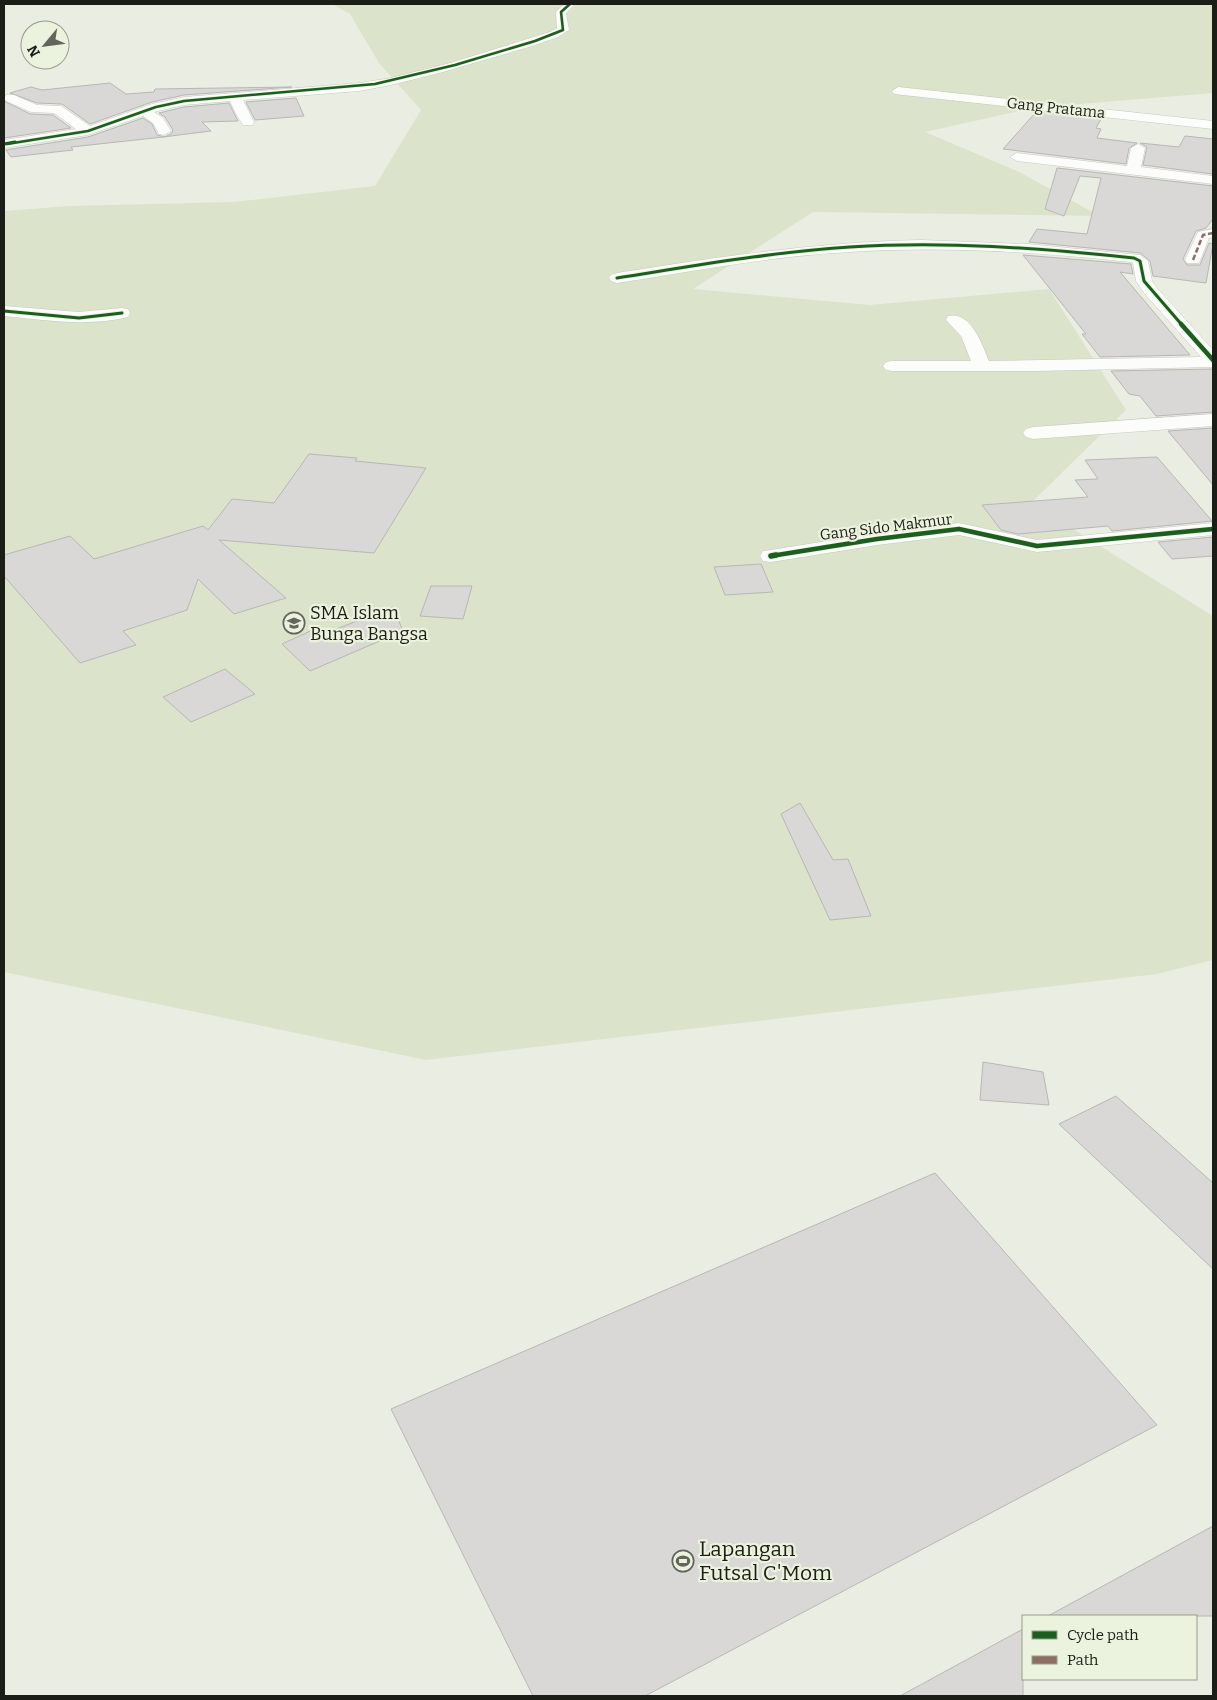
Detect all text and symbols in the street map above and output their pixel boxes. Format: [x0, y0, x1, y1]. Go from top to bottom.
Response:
north arrow [20, 20, 70, 70]
text: N [24, 42, 44, 60]
street label: Gang Pratama [1006, 94, 1106, 122]
street label: Gang Sido Makmur [819, 510, 954, 544]
place label: SMA Islam Bunga Bangsa [310, 602, 428, 645]
school or university icon: SMA Islam Bunga Bangsa [282, 611, 306, 635]
place label: Lapangan Futsal C'Mom [699, 1536, 832, 1586]
sports icon: Lapangan Futsal C'Mom [671, 1549, 695, 1573]
legend [1022, 1615, 1197, 1680]
text: Cycle path [1067, 1626, 1139, 1644]
text: Path [1067, 1651, 1099, 1669]

